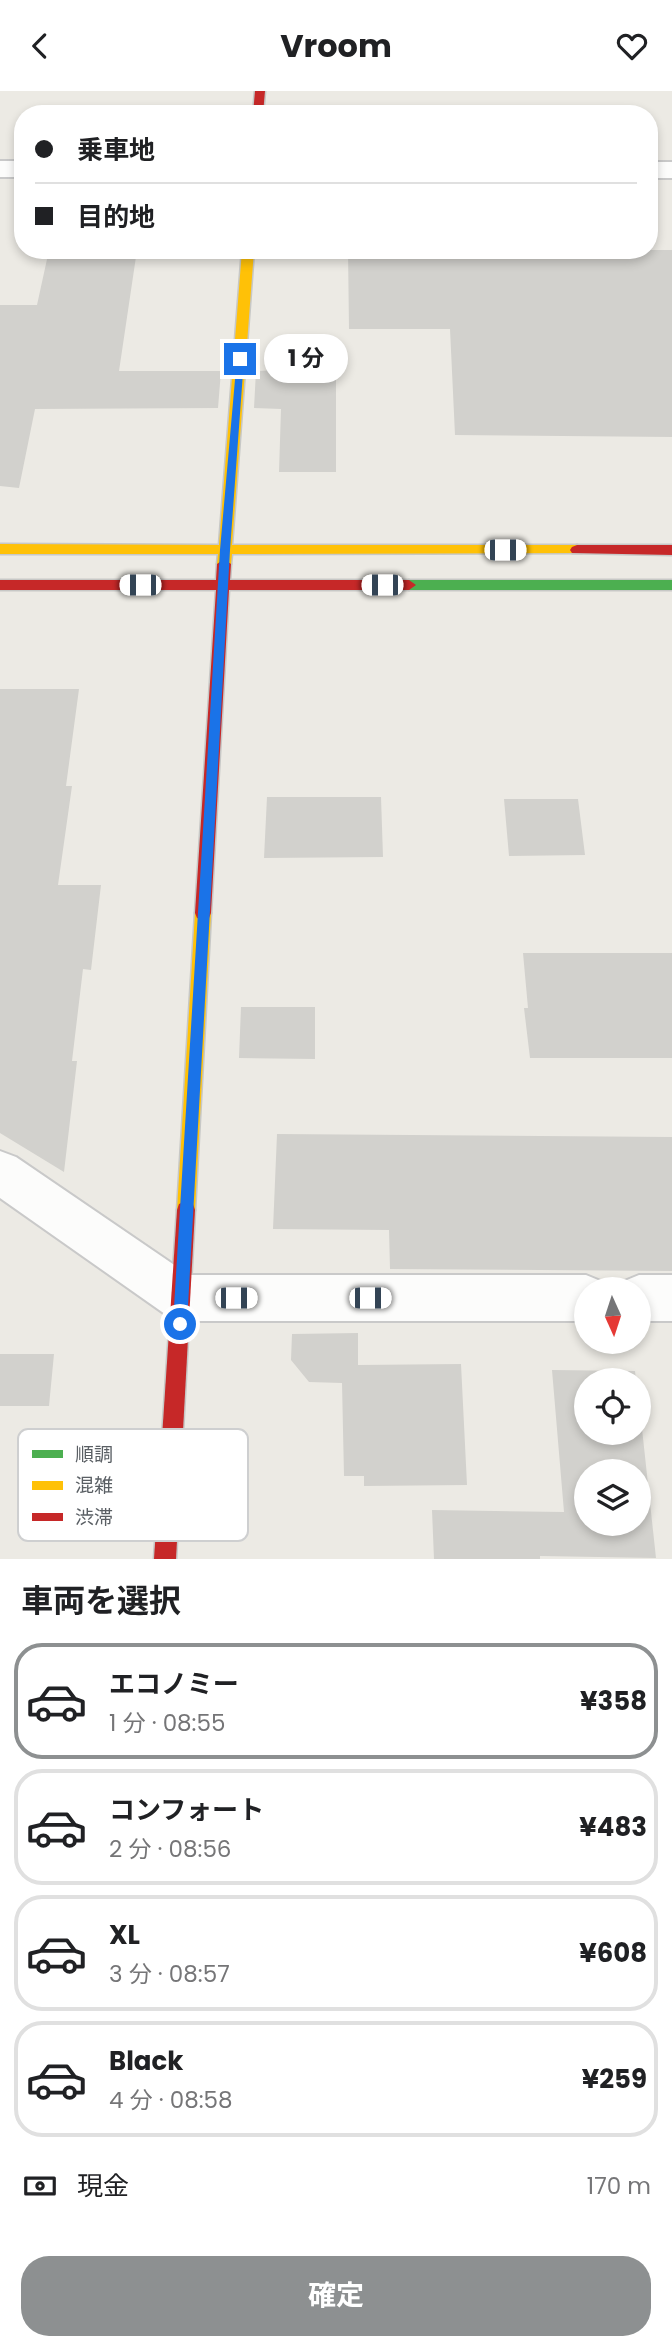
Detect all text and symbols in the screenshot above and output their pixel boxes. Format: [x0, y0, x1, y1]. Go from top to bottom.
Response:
text: Vroom [280, 23, 392, 68]
icon: back [21, 27, 59, 65]
icon: heart [613, 27, 651, 65]
text: 乗車地 [77, 132, 155, 168]
text: 目的地 [77, 199, 155, 235]
callout: 1 分 [264, 335, 348, 383]
text: 1 分 [288, 342, 324, 374]
route end [224, 343, 256, 375]
car [485, 540, 527, 561]
car [120, 575, 162, 596]
car [362, 575, 404, 596]
north arrow [574, 1277, 651, 1355]
map controls [574, 1277, 651, 1536]
car [216, 1288, 258, 1309]
car [350, 1288, 392, 1309]
route start [164, 1308, 196, 1340]
button: locate [574, 1368, 651, 1445]
legend [18, 1429, 248, 1541]
text: 順調 [75, 1441, 113, 1468]
button: layers [574, 1459, 651, 1536]
text: 混雑 [75, 1472, 113, 1499]
text: 渋滞 [75, 1504, 113, 1531]
text: 車両を選択 [21, 1578, 181, 1623]
text: エコノミー [109, 1666, 239, 1702]
icon: car [25, 1670, 88, 1733]
text: ¥358 [580, 1683, 647, 1719]
text: 1 分 · 08:55 [109, 1707, 225, 1739]
text: コンフォート [109, 1792, 264, 1828]
icon: car [25, 1796, 88, 1859]
text: ¥483 [579, 1809, 647, 1845]
text: 2 分 · 08:56 [109, 1833, 231, 1865]
text: XL [109, 1917, 140, 1953]
icon: car [25, 1922, 88, 1985]
text: ¥608 [579, 1935, 647, 1971]
text: 3 分 · 08:57 [109, 1958, 230, 1990]
text: Black [109, 2043, 183, 2079]
icon: car [25, 2048, 88, 2111]
text: ¥259 [582, 2061, 647, 2097]
text: 4 分 · 08:58 [109, 2084, 233, 2116]
icon: cash [21, 2167, 59, 2205]
text: 現金 [77, 2168, 129, 2204]
text: 170 m [587, 2170, 651, 2202]
button: 確定 [21, 2256, 651, 2336]

